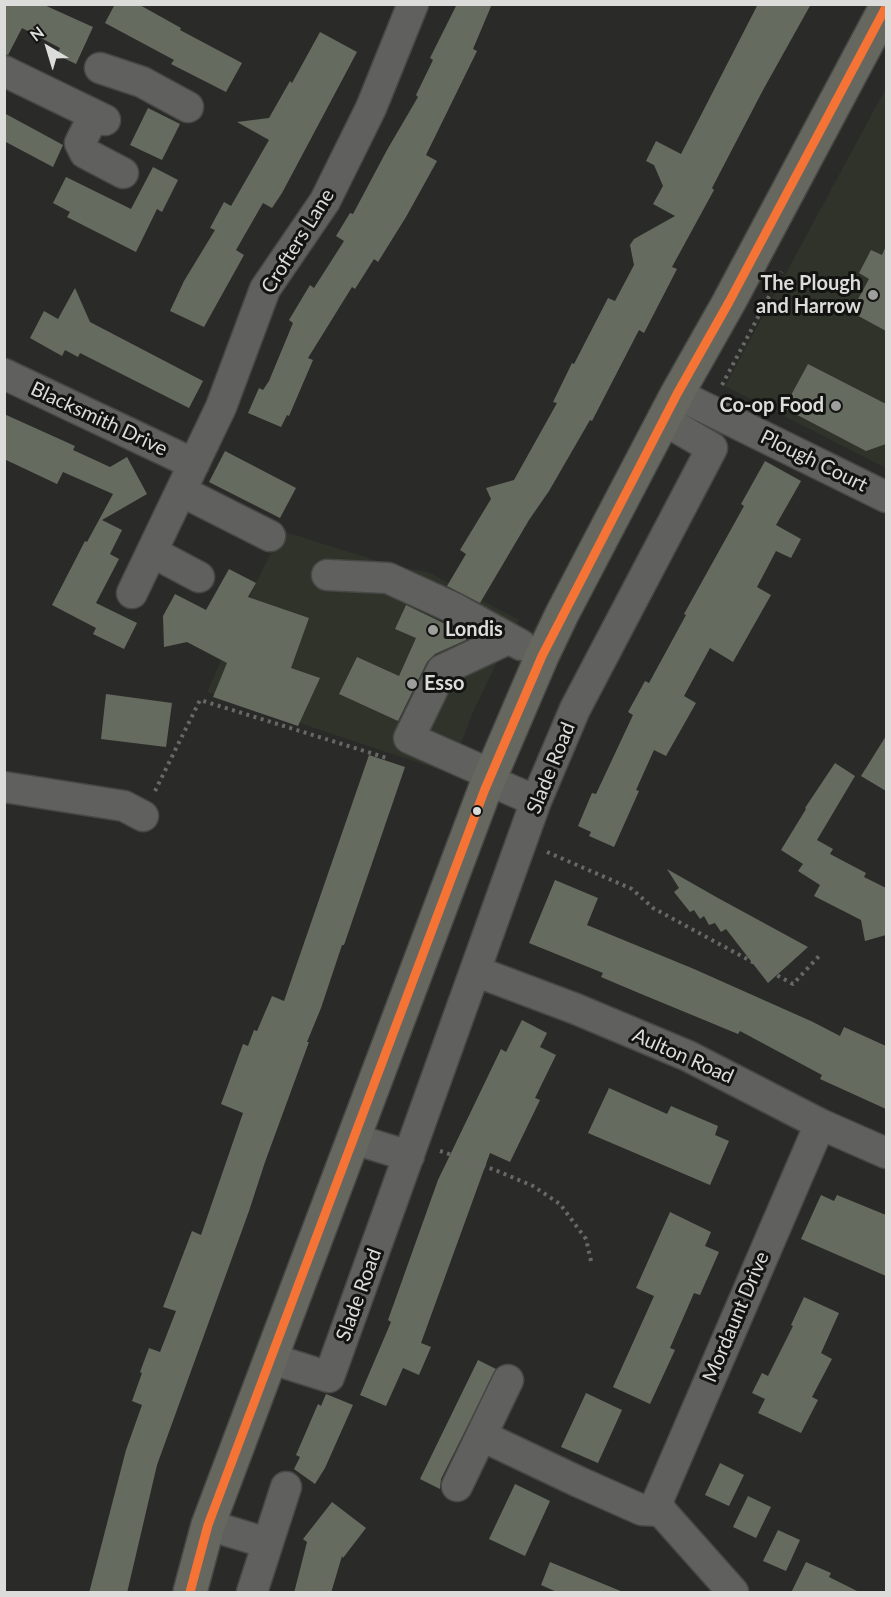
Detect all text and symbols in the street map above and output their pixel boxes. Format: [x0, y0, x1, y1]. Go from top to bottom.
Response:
north arrow [18, 18, 78, 78]
text: N [26, 22, 47, 45]
street label: Crofters Lane [256, 184, 340, 298]
place label: The Plough and Harrow [756, 272, 861, 319]
marker: The Plough and Harrow [866, 288, 880, 302]
street label: Blacksmith Drive [27, 377, 171, 461]
place label: Co-op Food [720, 394, 824, 418]
marker: Co-op Food [829, 399, 843, 413]
street label: Plough Court [757, 425, 871, 497]
place label: Londis [445, 618, 503, 642]
marker: Londis [426, 623, 440, 637]
place label: Esso [424, 672, 464, 696]
marker: Esso [405, 677, 419, 691]
street label: Slade Road [522, 719, 580, 817]
unlabelled marker [471, 805, 483, 817]
street label: Aulton Road [629, 1023, 737, 1089]
street label: Slade Road [331, 1246, 387, 1344]
street label: Mordaunt Drive [698, 1248, 774, 1386]

